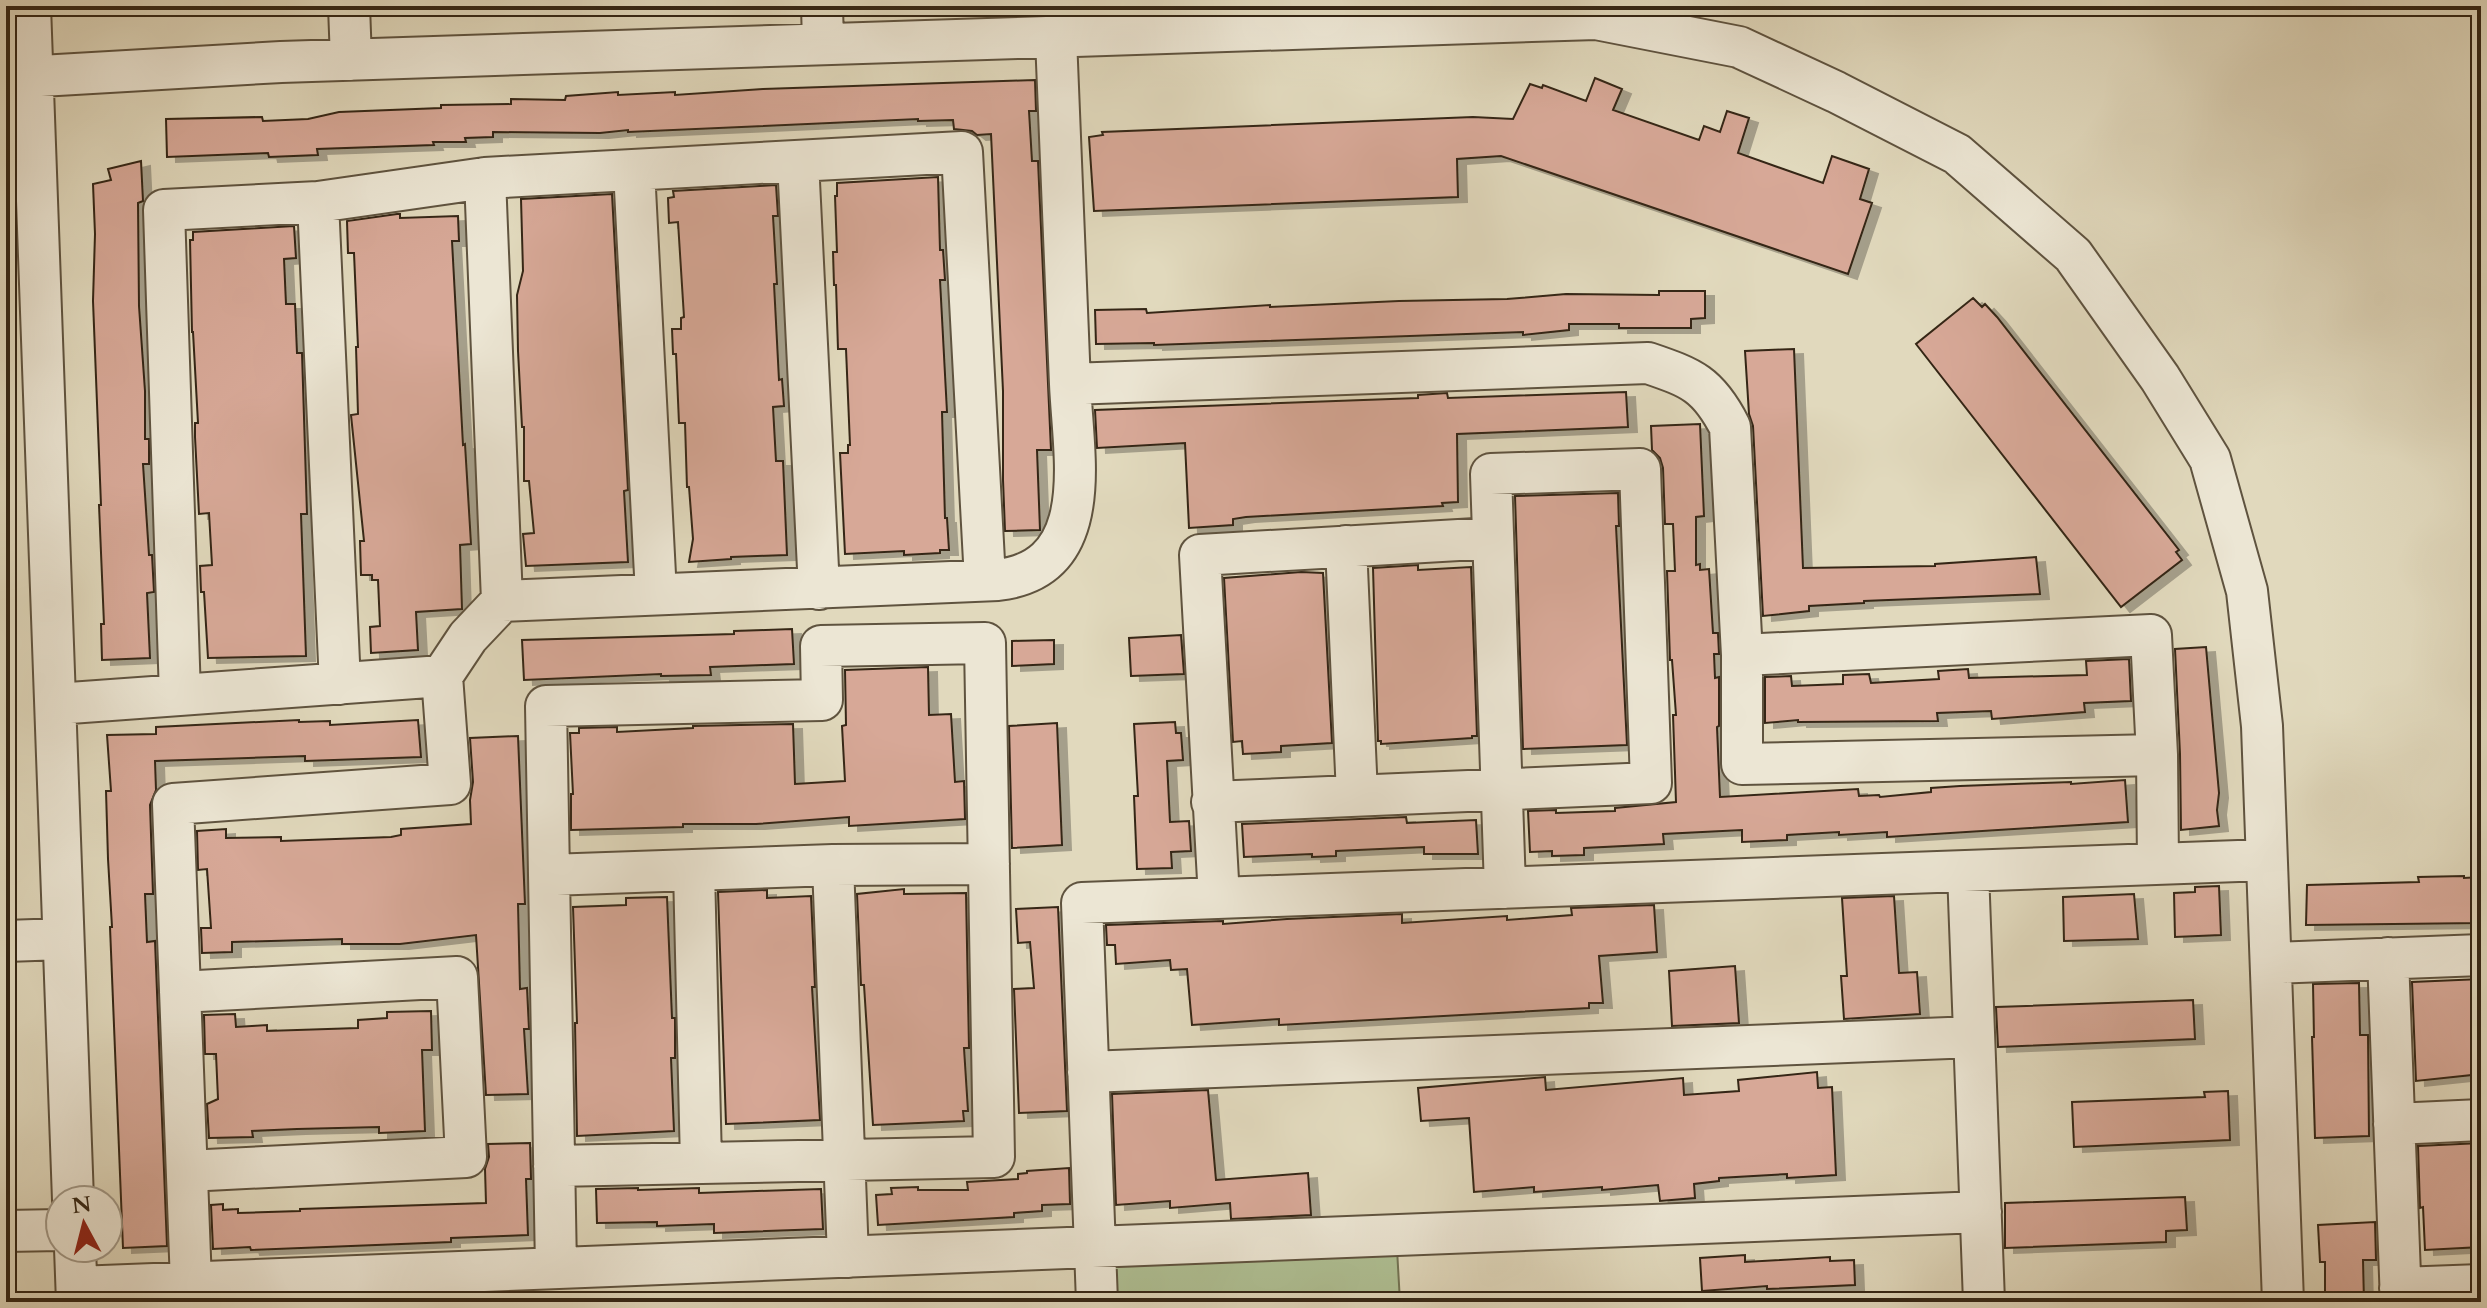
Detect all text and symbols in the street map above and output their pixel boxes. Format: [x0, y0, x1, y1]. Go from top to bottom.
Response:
north arrow [44, 1184, 124, 1264]
text: N [70, 1189, 93, 1221]

